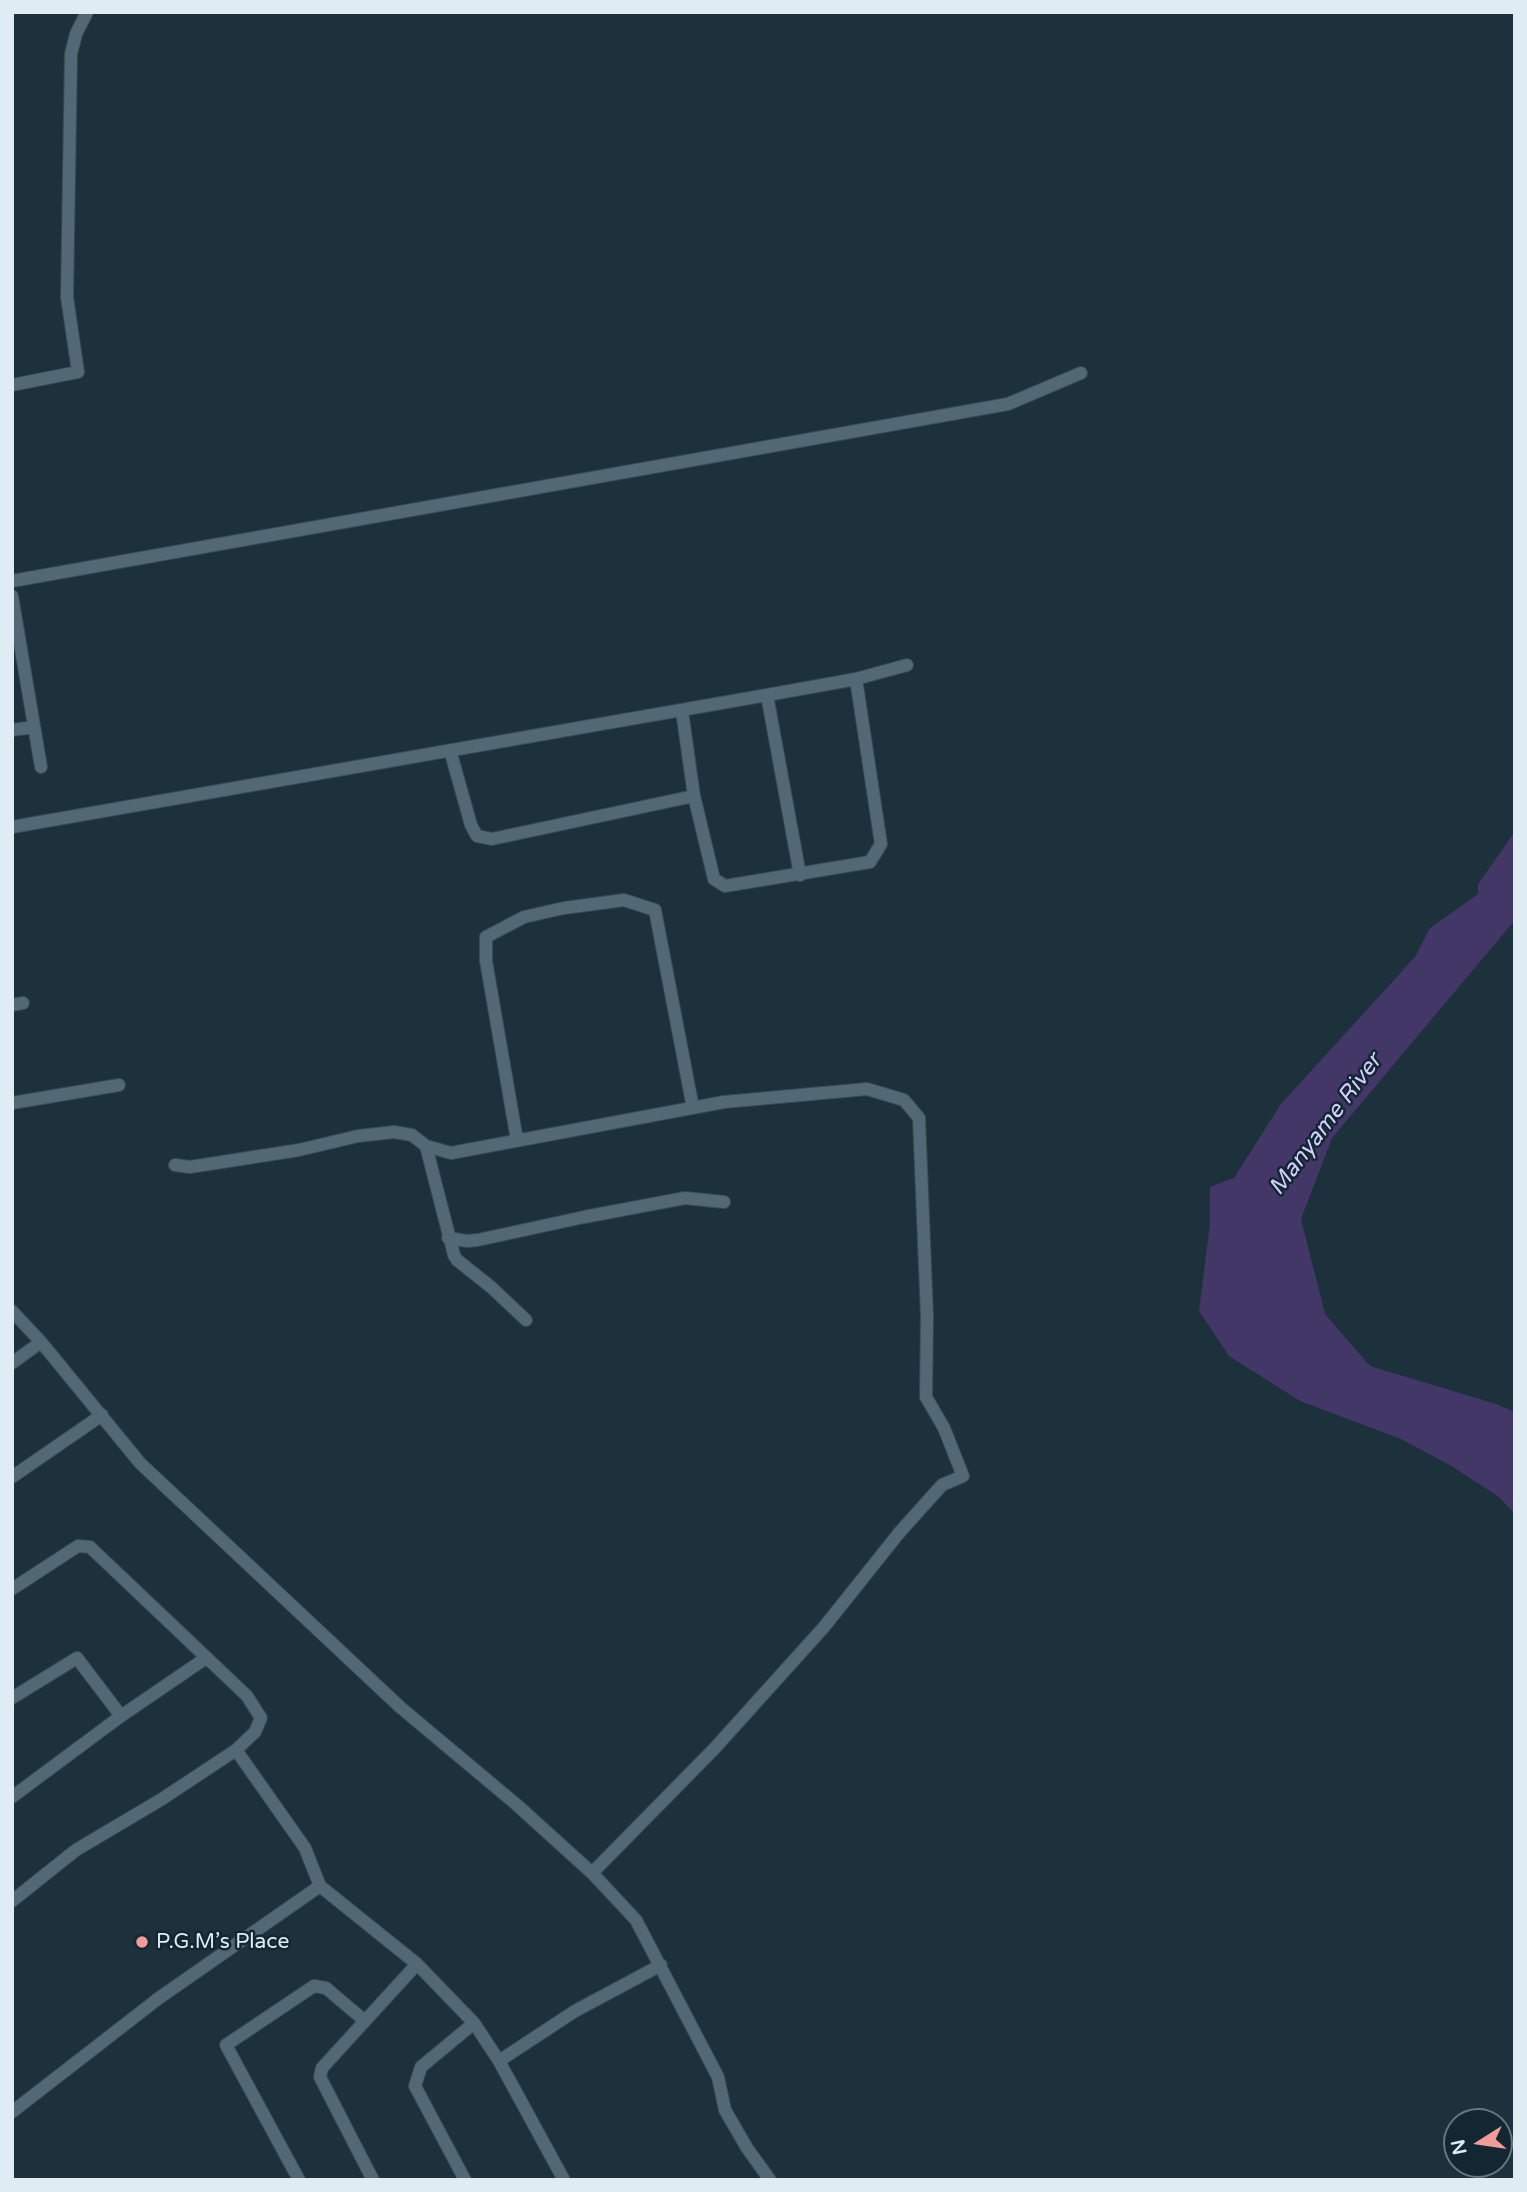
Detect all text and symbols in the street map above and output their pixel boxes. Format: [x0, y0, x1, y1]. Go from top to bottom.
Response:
water label: Manyame River [1264, 1049, 1388, 1201]
place label: P.G.M’s Place [156, 1929, 289, 1955]
marker: P.G.M’s Place [134, 1934, 150, 1950]
north arrow [1443, 2108, 1513, 2178]
text: N [1447, 2137, 1472, 2157]

